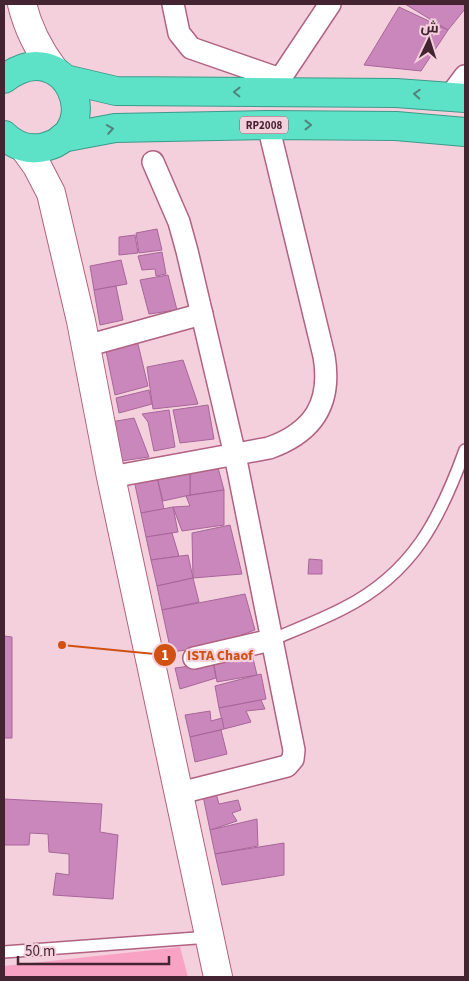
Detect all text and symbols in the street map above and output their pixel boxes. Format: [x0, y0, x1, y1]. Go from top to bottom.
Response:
north arrow [404, 15, 454, 65]
text: ش [420, 17, 440, 39]
one-way arrow [232, 87, 240, 97]
one-way arrow [412, 89, 420, 100]
road number: RP2008 [240, 116, 288, 134]
one-way arrow [304, 120, 312, 130]
one-way arrow [106, 125, 115, 135]
callout: ISTA Chaof [152, 641, 263, 670]
text: 1 [161, 645, 169, 666]
text: ISTA Chaof [187, 646, 254, 666]
scale bar [18, 934, 169, 966]
text: 50 m [25, 941, 55, 962]

